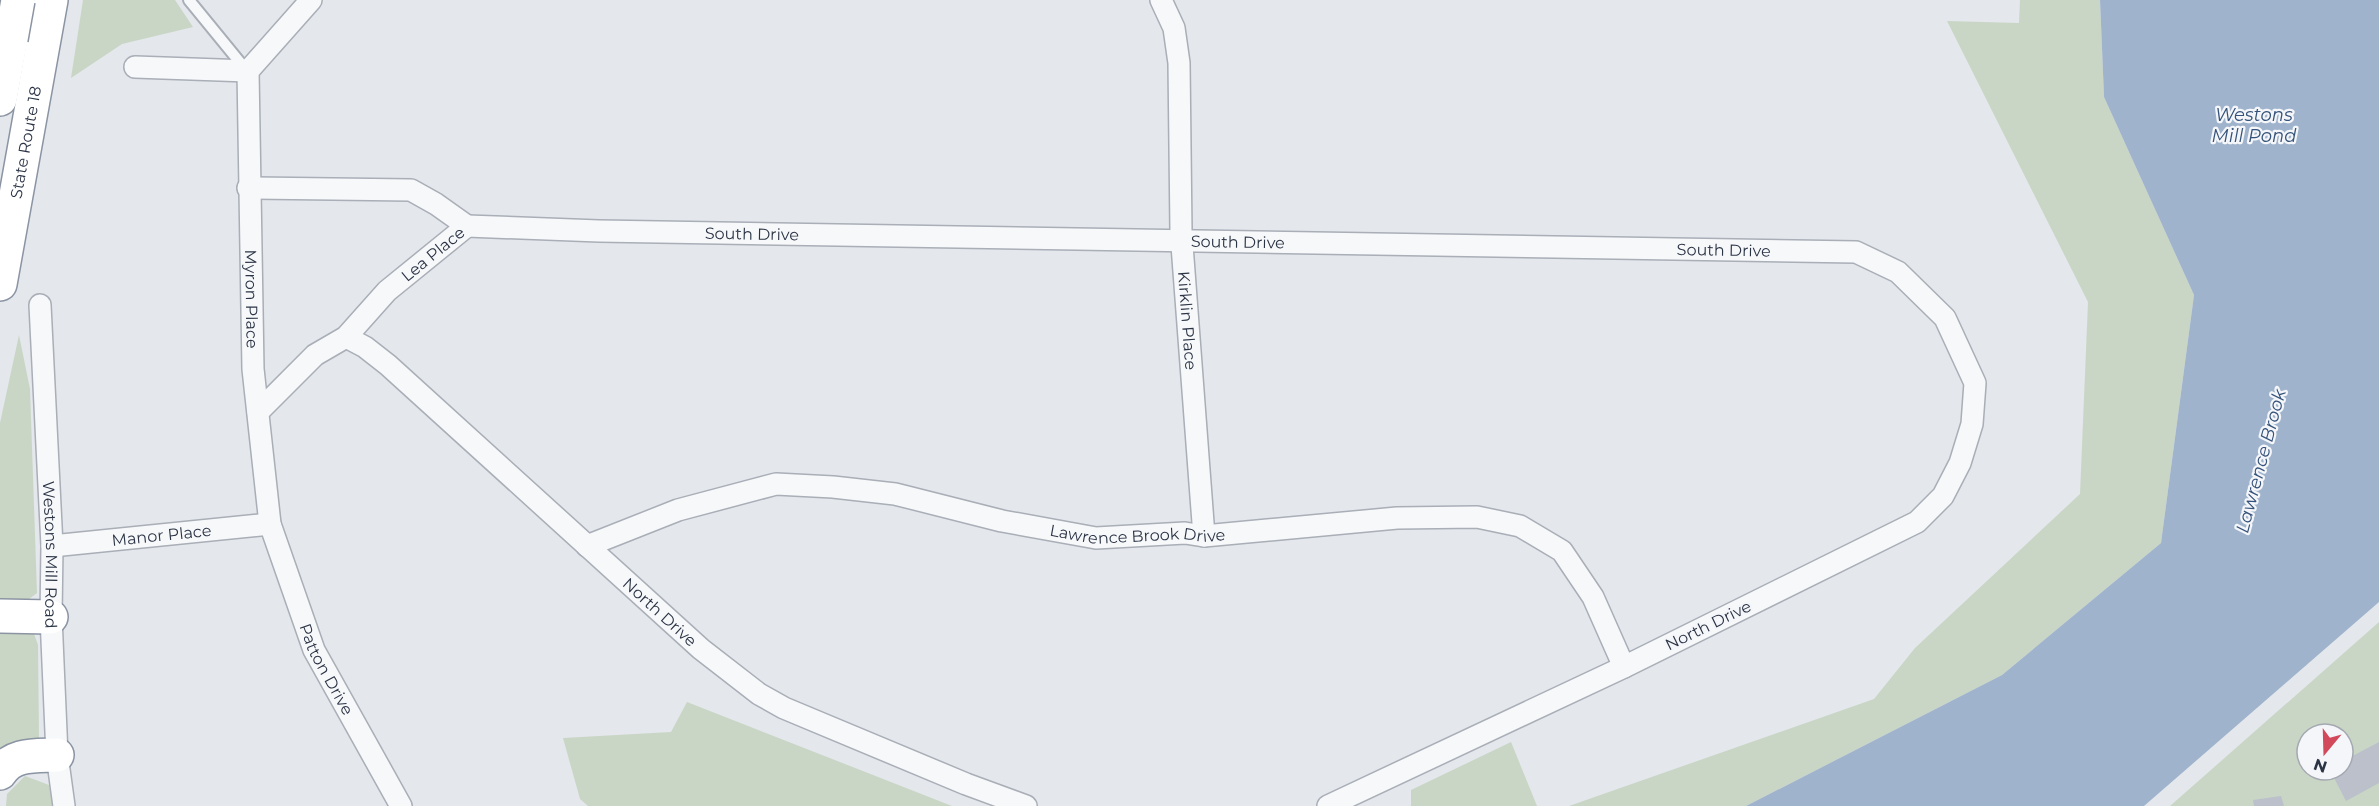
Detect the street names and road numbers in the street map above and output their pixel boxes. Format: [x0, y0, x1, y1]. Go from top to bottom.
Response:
street label: State Route 18 [7, 85, 45, 200]
street label: Lea Place [397, 223, 469, 286]
street label: South Drive [705, 224, 799, 244]
street label: South Drive [1191, 232, 1285, 252]
street label: South Drive [1677, 240, 1771, 261]
street label: Myron Place [241, 249, 262, 349]
street label: Kirklin Place [1174, 270, 1200, 371]
street label: Westons Mill Road [39, 480, 61, 629]
street label: Manor Place [111, 521, 212, 550]
street label: Lawrence Brook Drive [1048, 521, 1226, 548]
street label: North Drive [619, 574, 701, 651]
street label: North Drive [1662, 597, 1754, 654]
street label: Patton Drive [295, 621, 357, 718]

